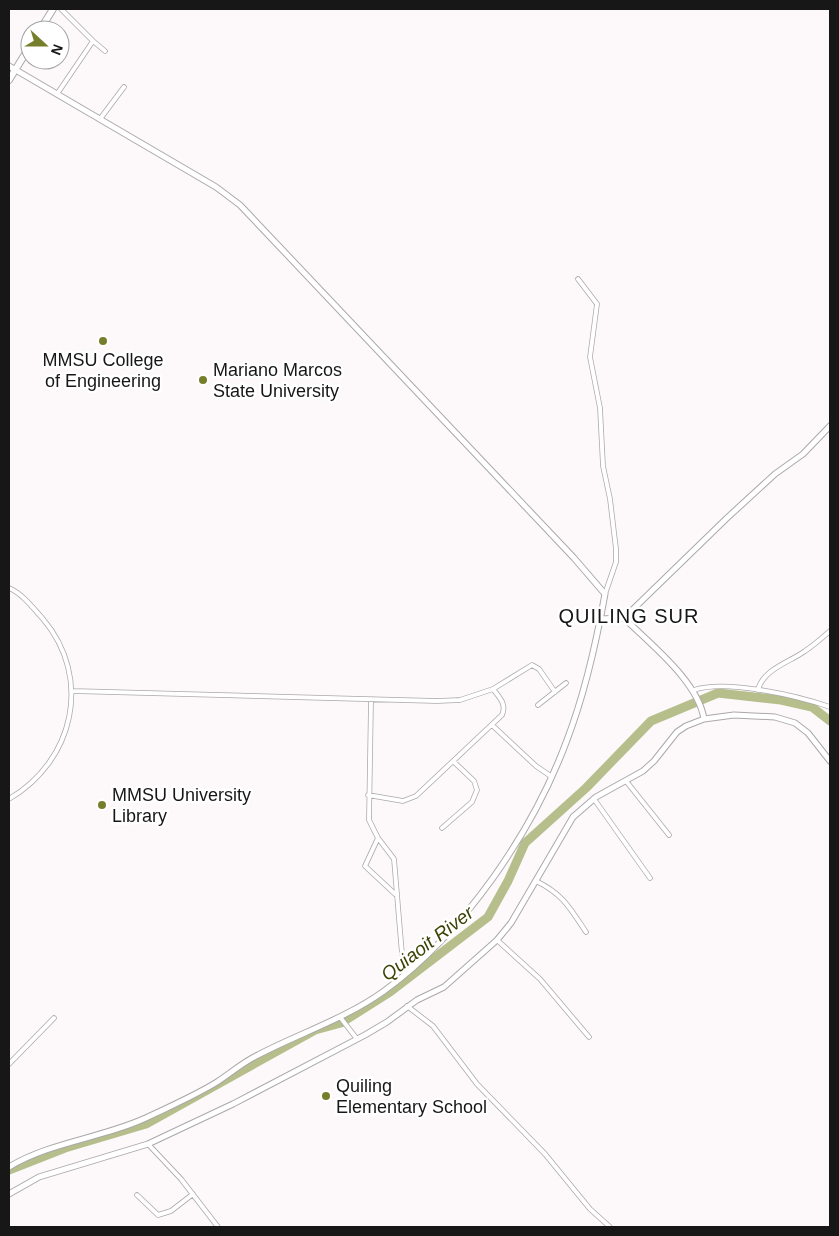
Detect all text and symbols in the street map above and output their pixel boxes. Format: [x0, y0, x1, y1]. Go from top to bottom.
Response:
north arrow [20, 20, 70, 70]
text: N [48, 42, 66, 57]
marker: MMSU College of Engineering [97, 335, 109, 347]
place label: MMSU College of Engineering [42, 350, 164, 391]
place label: Mariano Marcos State University [213, 360, 342, 401]
marker: Mariano Marcos State University [197, 374, 209, 386]
district label: QUILING SUR [558, 605, 700, 627]
place label: MMSU University Library [112, 785, 251, 826]
marker: MMSU University Library [96, 799, 108, 811]
water label: Quiaoit River [377, 902, 478, 985]
place label: Quiling Elementary School [336, 1076, 487, 1117]
marker: Quiling Elementary School [320, 1090, 332, 1102]

